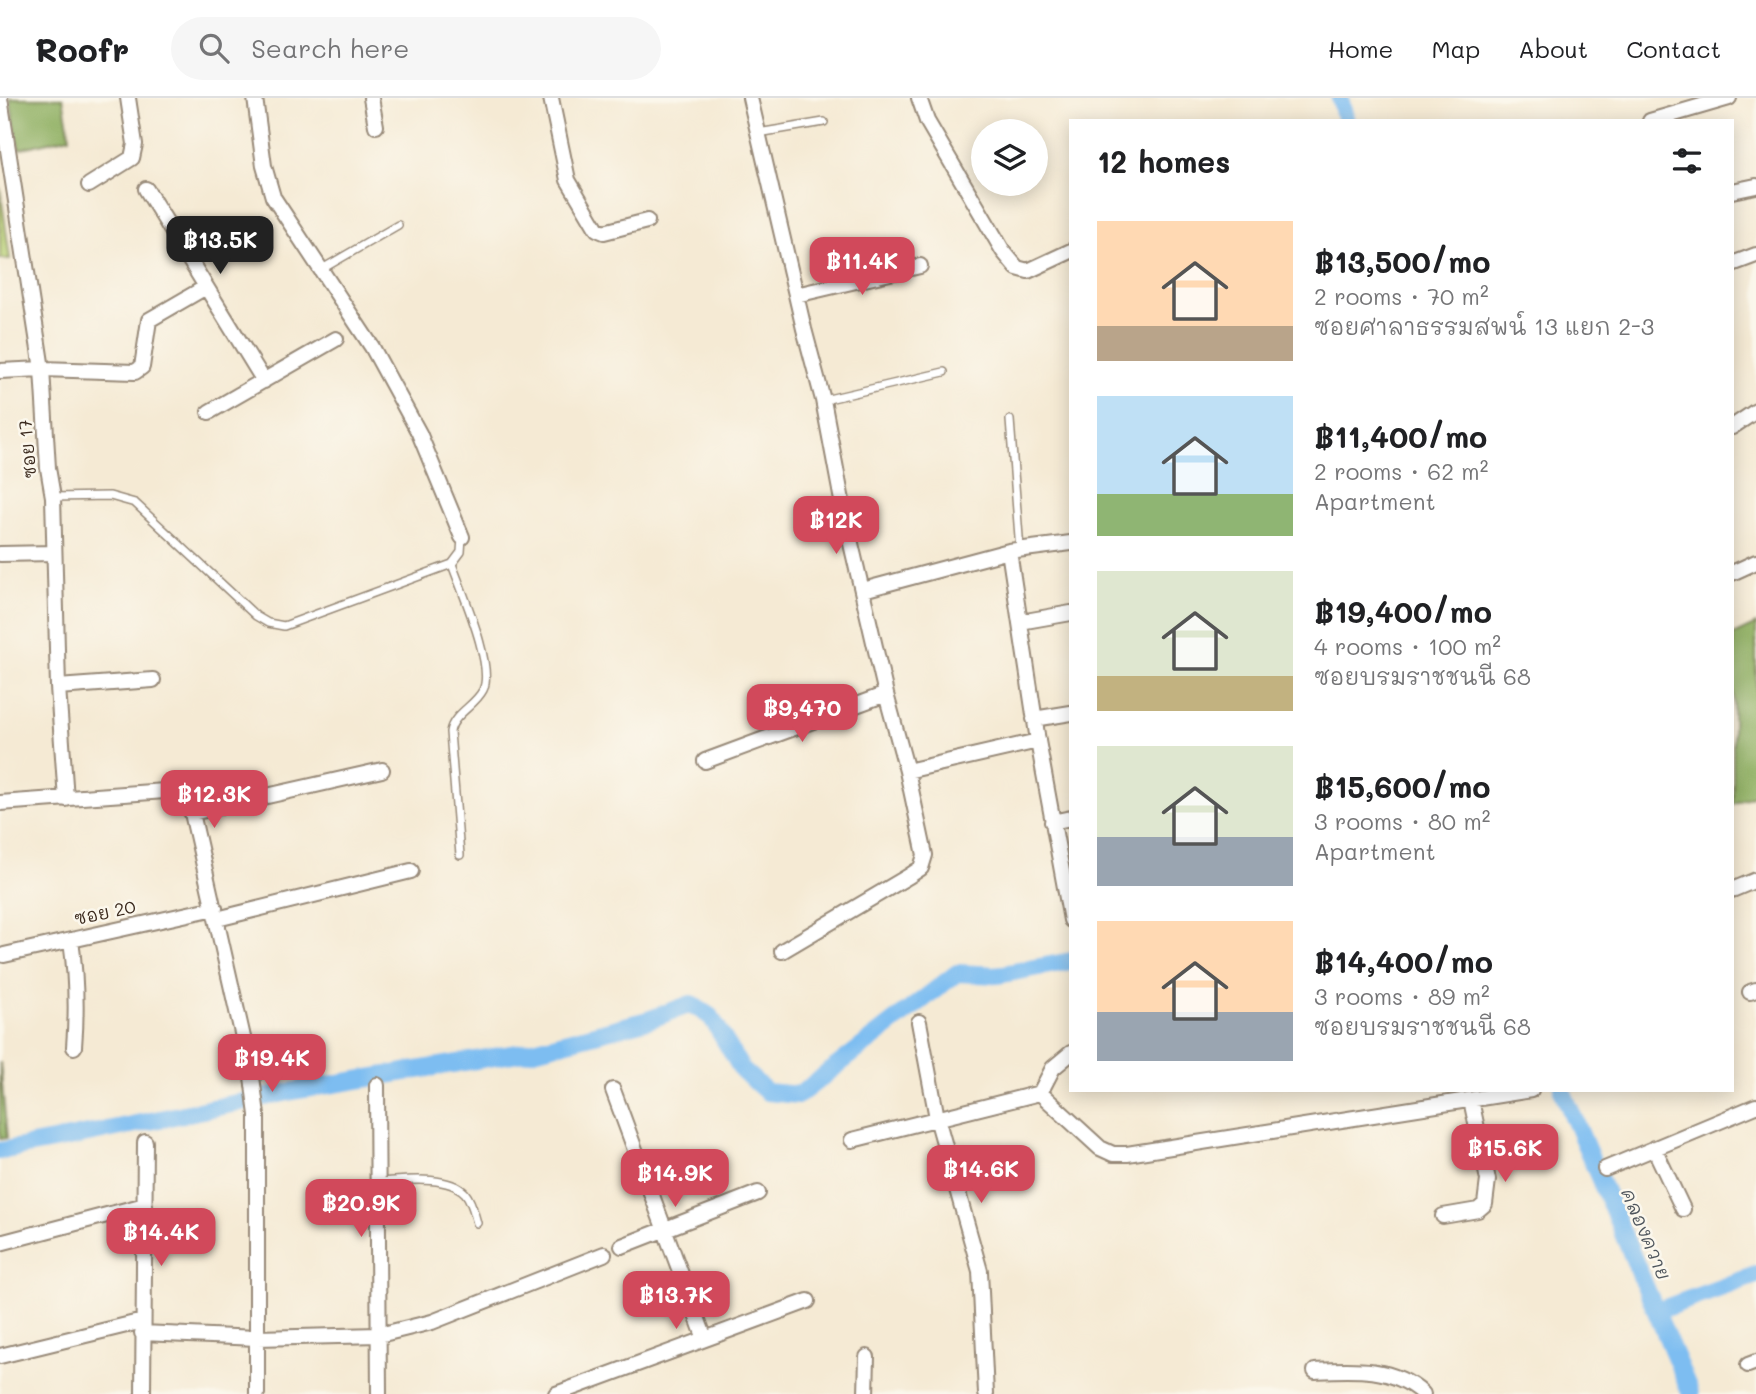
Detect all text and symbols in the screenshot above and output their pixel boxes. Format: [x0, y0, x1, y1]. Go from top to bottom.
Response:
search box [171, 17, 661, 80]
text: Roofr [35, 27, 129, 70]
icon: search [195, 29, 233, 67]
text: Search here [251, 31, 409, 65]
text: Home [1328, 33, 1393, 64]
text: Map [1431, 33, 1480, 64]
text: About [1518, 33, 1588, 64]
text: Contact [1626, 33, 1721, 64]
map controls [971, 119, 1048, 196]
button: layers [971, 119, 1048, 196]
text: 12 homes [1097, 141, 1230, 181]
icon: filters [1668, 142, 1706, 180]
pin: ฿13.5K [163, 216, 277, 276]
text: ฿13.5K [182, 224, 258, 254]
pin: ฿11.4K [805, 238, 919, 297]
text: ฿13,500/mo [1314, 241, 1490, 281]
text: ฿11.4K [826, 245, 898, 275]
icon: home [1153, 249, 1237, 333]
text: 2 rooms · 70 m² [1314, 281, 1489, 311]
text: ซอยศาลาธรรมสพน์ 13 แยก 2-3 [1314, 311, 1654, 341]
text: ฿11,400/mo [1314, 416, 1487, 456]
street label: ซอย 17 [12, 419, 42, 480]
icon: home [1153, 424, 1237, 508]
text: 2 rooms · 62 m² [1314, 456, 1488, 486]
text: Apartment [1314, 486, 1436, 516]
pin: ฿12K [795, 496, 877, 556]
text: ฿12K [809, 504, 863, 534]
text: ฿19,400/mo [1314, 591, 1492, 631]
icon: home [1153, 599, 1237, 683]
text: 4 rooms · 100 m² [1314, 631, 1501, 661]
text: ซอยบรมราชชนนี 68 [1314, 661, 1531, 691]
pin: ฿9,470 [745, 684, 859, 744]
text: ฿9,470 [763, 692, 841, 722]
text: ฿15,600/mo [1314, 766, 1491, 806]
pin: ฿12.3K [157, 770, 271, 830]
icon: home [1153, 774, 1237, 858]
text: ฿12.3K [177, 778, 251, 808]
text: 3 rooms · 80 m² [1314, 806, 1490, 836]
text: Apartment [1314, 836, 1436, 866]
street label: ซอย 20 [72, 894, 138, 930]
text: ฿14,400/mo [1314, 941, 1493, 981]
icon: home [1153, 949, 1237, 1033]
text: 3 rooms · 89 m² [1314, 981, 1490, 1011]
text: ซอยบรมราชชนนี 68 [1314, 1011, 1531, 1041]
pin: ฿19.4K [215, 1034, 329, 1094]
text: ฿19.4K [234, 1042, 310, 1072]
pin: ฿15.6K [1448, 1124, 1562, 1184]
text: ฿15.6K [1467, 1132, 1543, 1162]
pin: ฿14.6K [924, 1146, 1038, 1205]
pin: ฿14.9K [618, 1150, 732, 1209]
text: ฿14.6K [943, 1153, 1019, 1183]
text: ฿14.9K [637, 1157, 713, 1187]
pin: ฿20.9K [304, 1180, 418, 1239]
water label: คลองควาย [1616, 1184, 1677, 1283]
text: ฿20.9K [321, 1187, 401, 1217]
pin: ฿14.4K [104, 1208, 218, 1268]
text: ฿14.4K [122, 1216, 200, 1246]
pin: ฿13.7K [619, 1272, 733, 1331]
text: ฿13.7K [639, 1279, 713, 1309]

